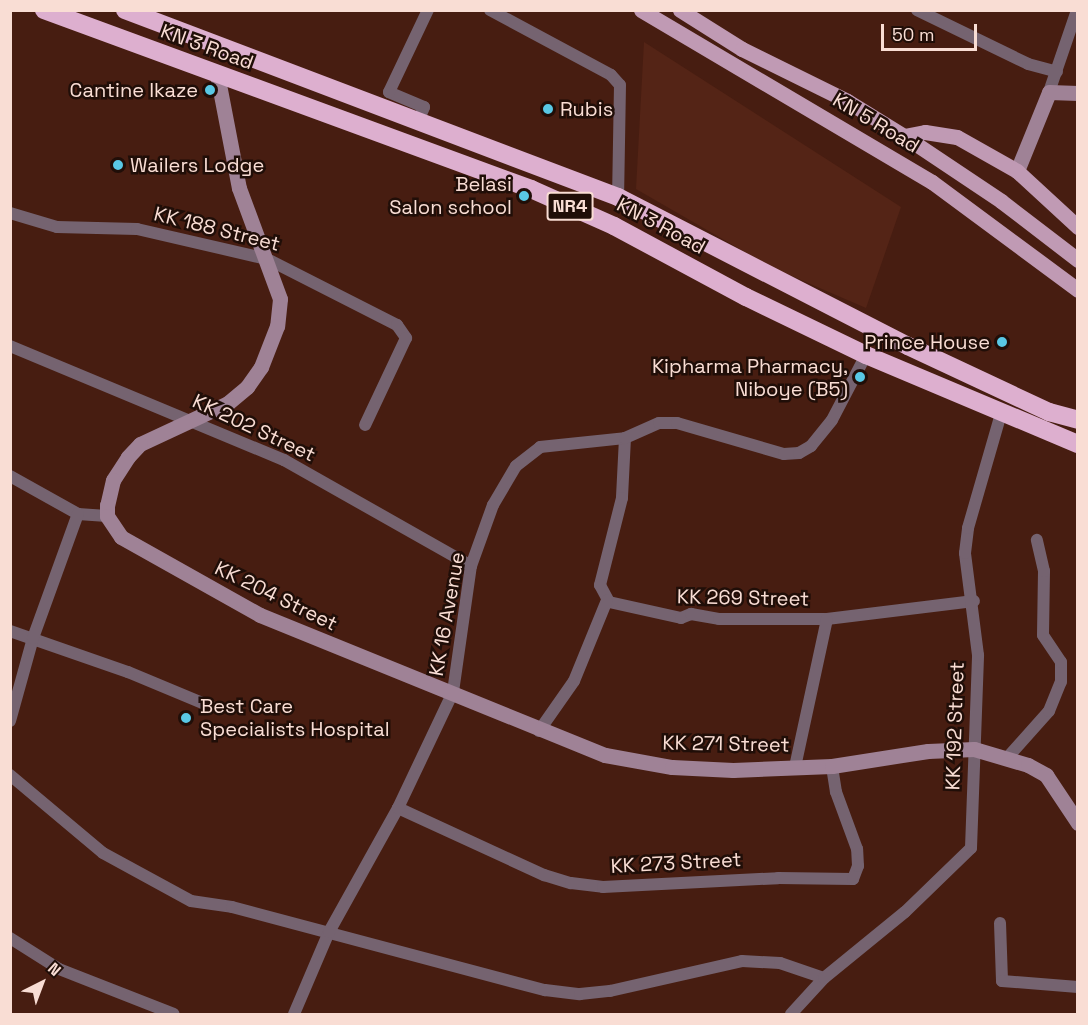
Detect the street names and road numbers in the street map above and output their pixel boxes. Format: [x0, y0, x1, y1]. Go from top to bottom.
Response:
street label: KN 3 Road [157, 19, 257, 75]
street label: KN 5 Road [828, 88, 924, 158]
road number: NR4 [546, 191, 594, 221]
street label: KN 3 Road [613, 193, 709, 259]
street label: KK 188 Street [151, 202, 283, 256]
street label: KK 202 Street [189, 389, 319, 467]
street label: KK 16 Avenue [424, 550, 470, 678]
street label: KK 204 Street [211, 556, 341, 636]
street label: KK 269 Street [677, 585, 809, 611]
street label: KK 192 Street [941, 661, 969, 791]
street label: KK 271 Street [662, 731, 790, 757]
street label: KK 273 Street [610, 848, 742, 878]

